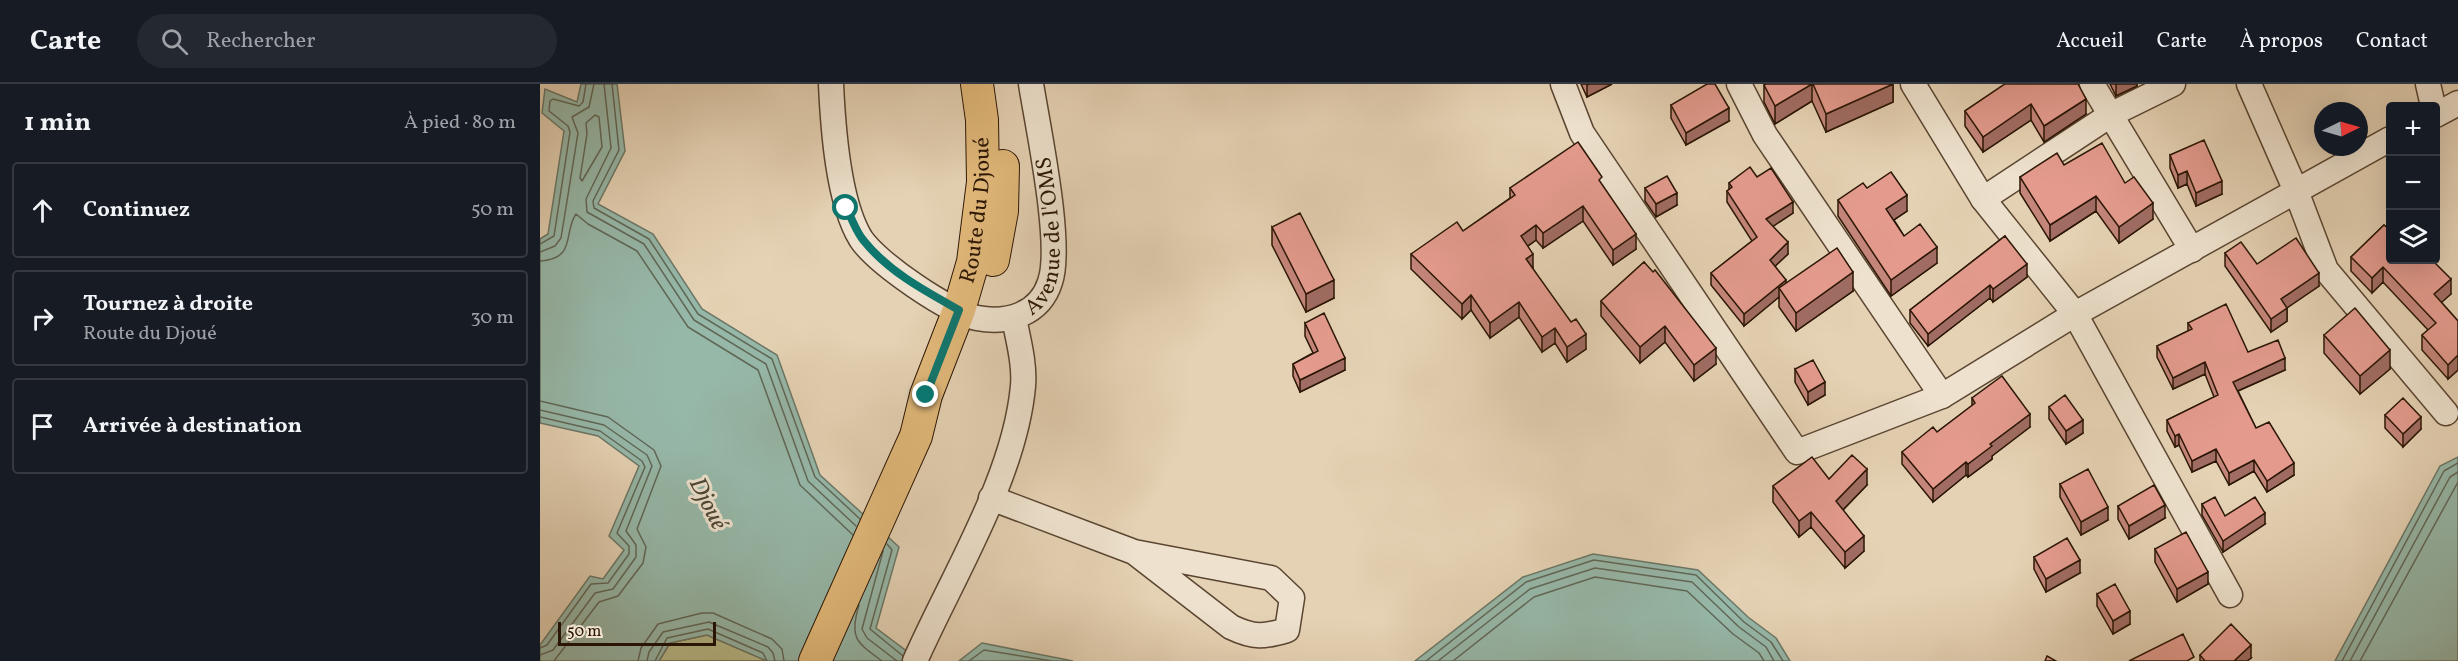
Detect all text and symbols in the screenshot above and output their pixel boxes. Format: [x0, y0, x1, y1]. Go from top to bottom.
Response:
search box [137, 14, 557, 68]
text: Carte [30, 22, 101, 61]
icon: search [158, 25, 191, 58]
text: Rechercher [206, 26, 315, 57]
text: Accueil [2056, 27, 2124, 56]
text: Carte [2157, 27, 2207, 56]
text: À propos [2240, 27, 2323, 56]
text: Contact [2356, 27, 2428, 56]
north arrow [2314, 102, 2368, 156]
map controls [2386, 102, 2440, 264]
button: + [2386, 102, 2440, 156]
text: 1 min [24, 105, 91, 141]
text: À pied · 80 m [404, 109, 516, 137]
street label: Route du Djoué [952, 137, 999, 287]
street label: Avenue de l'OMS [1018, 155, 1069, 323]
button: − [2386, 156, 2440, 210]
icon: ahead [26, 194, 59, 227]
route start [832, 194, 858, 220]
text: Continuez [83, 195, 190, 226]
text: 50 m [471, 196, 514, 224]
button: layers [2386, 210, 2440, 264]
text: Tournez à droite [83, 289, 253, 320]
icon: right [26, 302, 59, 335]
text: 30 m [470, 304, 514, 332]
text: Route du Djoué [83, 320, 217, 348]
route end [912, 381, 938, 407]
icon: arrive [26, 410, 59, 443]
text: Arrivée à destination [83, 411, 302, 442]
water label: Djoué [679, 472, 735, 537]
scale bar [558, 619, 716, 646]
text: 50 m [567, 621, 601, 643]

